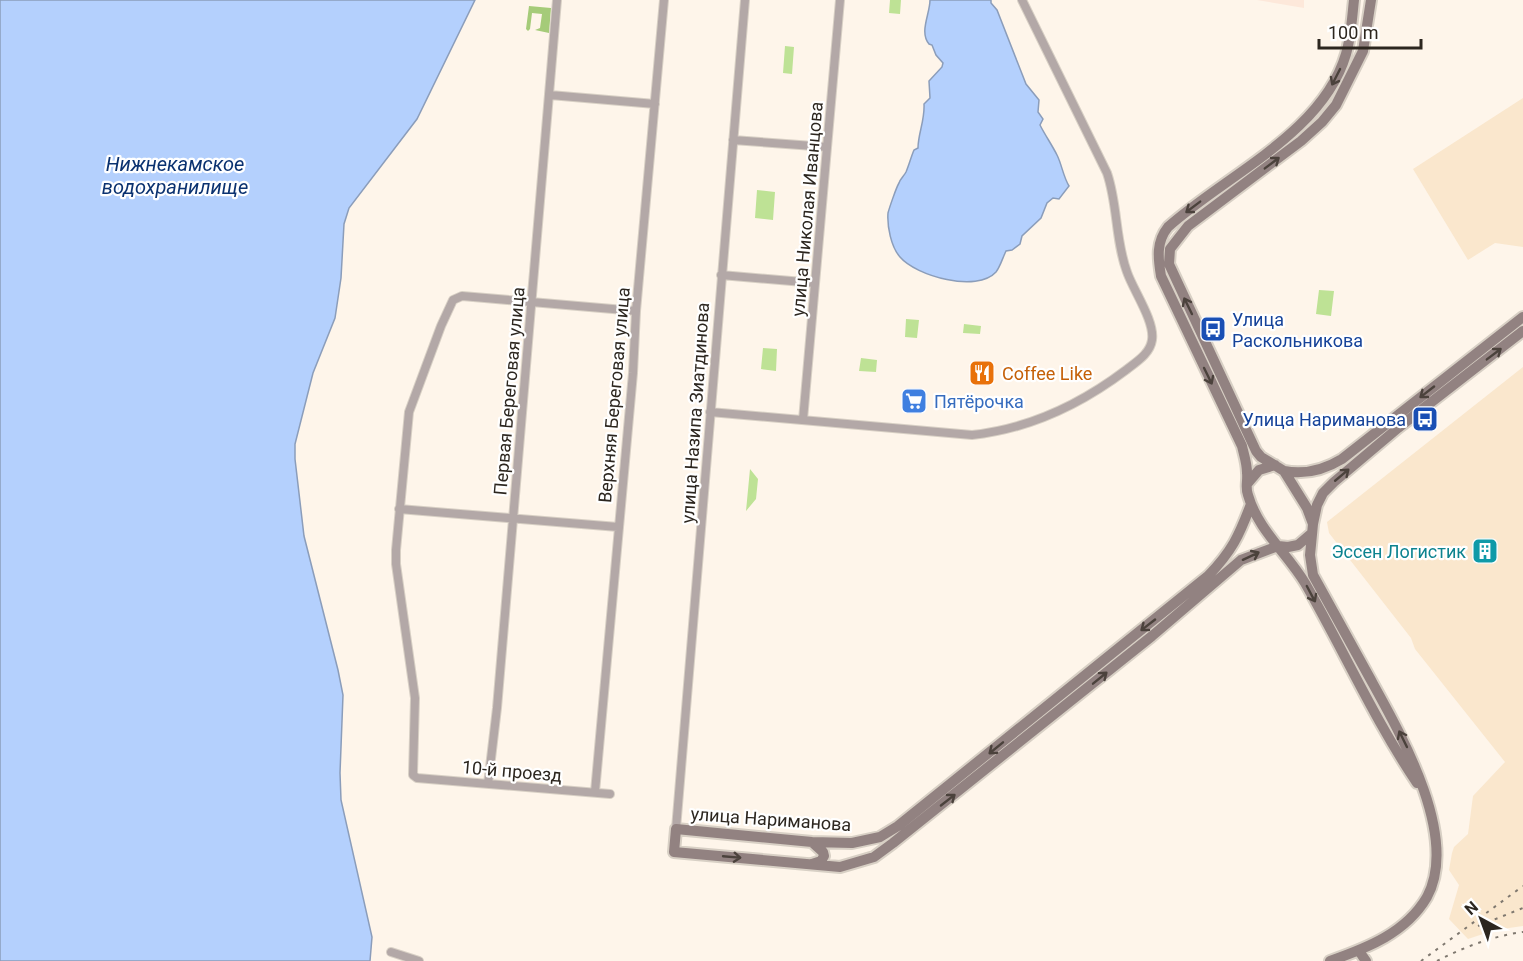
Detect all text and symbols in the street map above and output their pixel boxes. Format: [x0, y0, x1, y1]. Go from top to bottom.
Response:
scale bar [1319, 12, 1421, 50]
text: 100 m [1328, 22, 1379, 43]
one-way arrow [1330, 67, 1341, 85]
street label: улица Николая Иванцова [787, 101, 827, 317]
water label: Нижнекамское водохранилище [102, 152, 248, 199]
one-way arrow [1263, 157, 1279, 170]
one-way arrow [1186, 201, 1202, 213]
street label: Первая Береговая улица [489, 286, 529, 496]
street label: Верхняя Береговая улица [594, 286, 634, 504]
one-way arrow [1182, 298, 1194, 315]
street label: улица Назипа Зиатдинова [677, 302, 713, 524]
place label: Улица Раскольникова [1232, 309, 1363, 351]
bus stop icon: Улица Раскольникова [1198, 314, 1228, 344]
one-way arrow [1486, 348, 1502, 360]
restaurant icon: Coffee Like [967, 358, 997, 388]
place label: Coffee Like [1002, 363, 1092, 384]
one-way arrow [1203, 367, 1215, 385]
one-way arrow [1419, 385, 1435, 398]
supermarket icon: Пятёрочка [899, 386, 929, 416]
place label: Пятёрочка [934, 391, 1024, 412]
bus stop icon: Улица Нариманова [1410, 404, 1440, 434]
place label: Улица Нариманова [1243, 409, 1406, 430]
one-way arrow [1333, 469, 1349, 482]
building icon: Эссен Логистик [1470, 536, 1500, 566]
place label: Эссен Логистик [1331, 541, 1466, 562]
one-way arrow [1242, 549, 1260, 561]
one-way arrow [1305, 585, 1317, 602]
one-way arrow [1140, 619, 1156, 632]
one-way arrow [1091, 671, 1107, 684]
one-way arrow [1396, 730, 1408, 748]
one-way arrow [988, 741, 1004, 754]
street label: 10-й проезд [461, 756, 563, 786]
one-way arrow [939, 793, 955, 806]
street label: улица Нариманова [690, 803, 852, 835]
one-way arrow [721, 852, 741, 863]
north arrow [1451, 889, 1511, 949]
text: N [1461, 897, 1482, 919]

